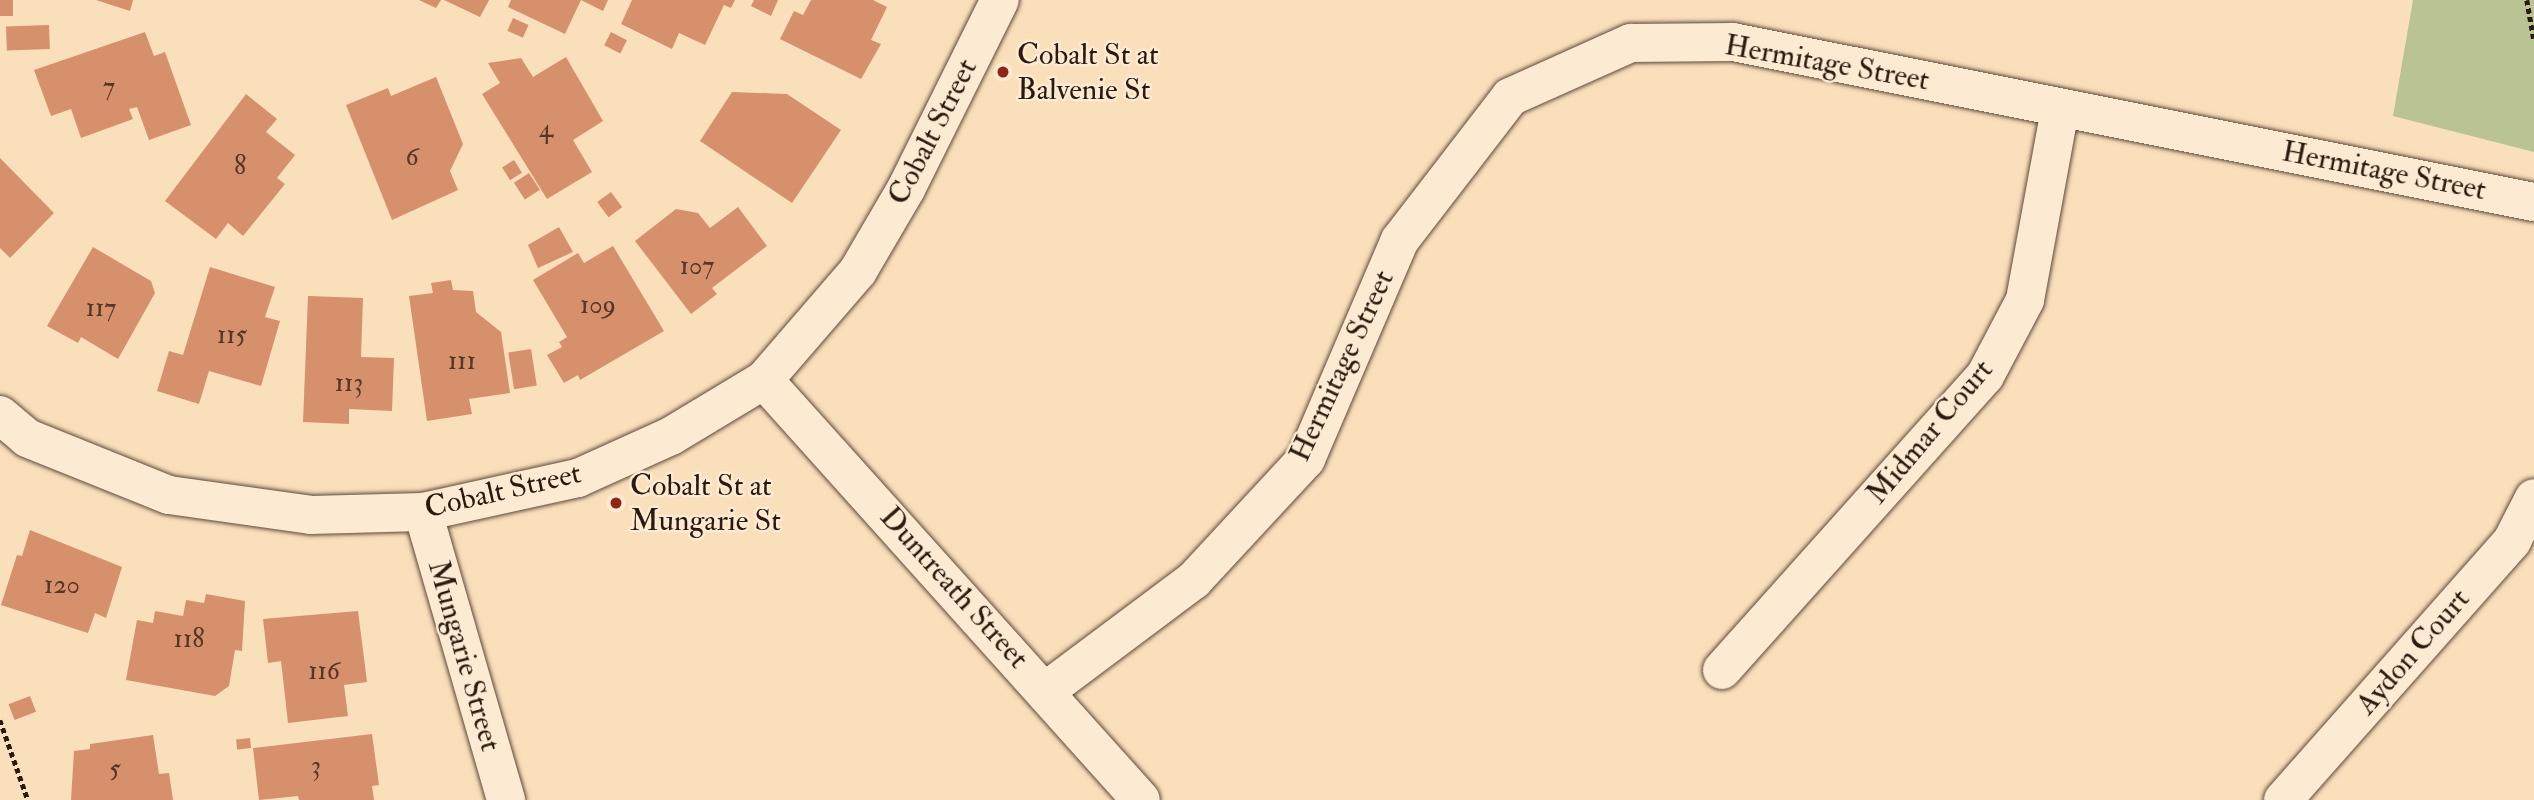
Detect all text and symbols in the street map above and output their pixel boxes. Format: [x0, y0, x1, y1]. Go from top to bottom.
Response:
street label: Hermitage Street [1722, 27, 1932, 99]
place label: Cobalt St at Balvenie St [1017, 37, 1159, 107]
street label: Cobalt Street [881, 53, 985, 211]
marker: Cobalt St at Balvenie St [995, 64, 1011, 80]
house number: 7 [103, 72, 115, 104]
house number: 4 [539, 114, 553, 146]
street label: Hermitage Street [2279, 134, 2489, 208]
house number: 6 [405, 142, 419, 174]
house number: 8 [234, 151, 246, 183]
house number: 107 [680, 251, 714, 283]
street label: Hermitage Street [1282, 265, 1402, 467]
house number: 109 [580, 290, 616, 322]
house number: 117 [86, 293, 116, 325]
house number: 115 [217, 320, 247, 352]
house number: 111 [448, 346, 476, 378]
street label: Midmar Court [1859, 352, 2001, 512]
house number: 113 [335, 368, 363, 400]
street label: Cobalt Street [421, 456, 585, 526]
place label: Cobalt St at Mungarie St [630, 468, 781, 538]
marker: Cobalt St at Mungarie St [608, 495, 624, 511]
street label: Duntreath Street [872, 500, 1036, 676]
street label: Mungarie Street [420, 556, 508, 756]
house number: 120 [44, 570, 80, 602]
street label: Aydon Court [2349, 582, 2477, 722]
house number: 118 [174, 624, 204, 656]
house number: 116 [308, 656, 340, 688]
house number: 3 [311, 751, 321, 783]
house number: 5 [109, 754, 121, 786]

